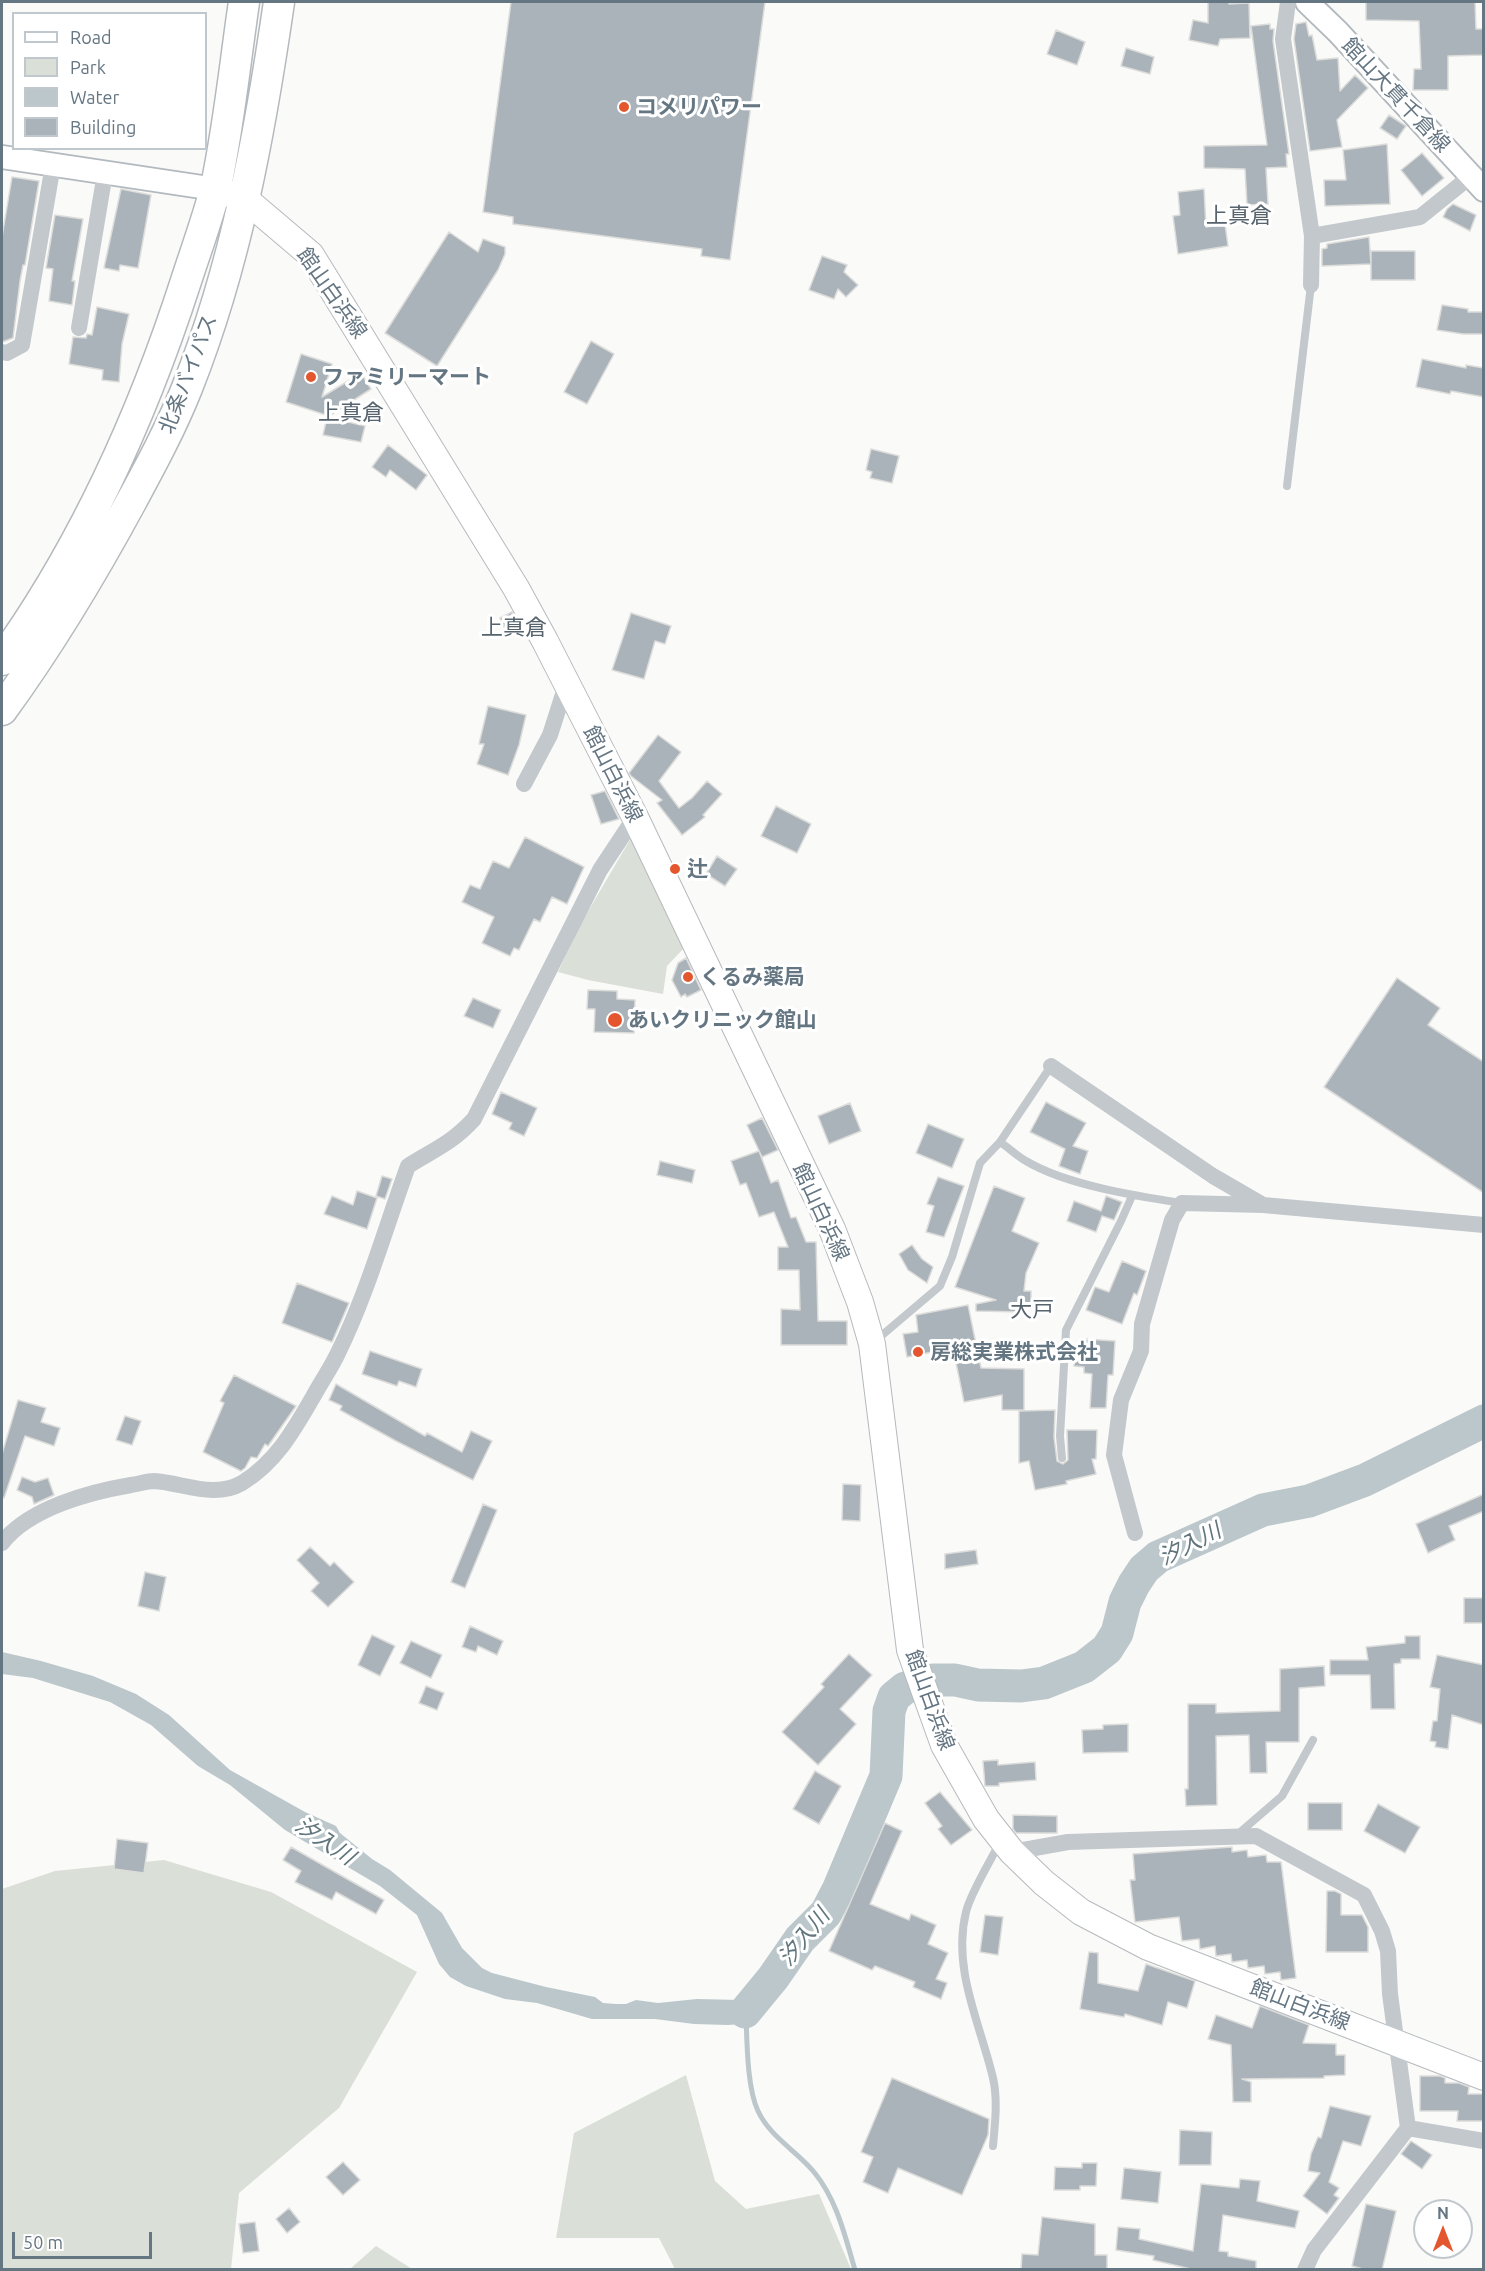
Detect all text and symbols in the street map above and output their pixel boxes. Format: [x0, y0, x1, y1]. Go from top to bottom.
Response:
legend [12, 12, 207, 150]
text: Road [70, 27, 112, 47]
street label: 館山大貫千倉線 [1337, 33, 1455, 157]
text: Park [70, 57, 106, 77]
text: Water [70, 87, 119, 107]
place label: コメリパワー [636, 94, 762, 120]
marker: コメリパワー [617, 100, 631, 114]
text: Building [70, 117, 136, 137]
district label: 上真倉 [1206, 203, 1272, 229]
street label: 館山白浜線 [292, 243, 372, 343]
street label: 北条バイパス [154, 311, 222, 437]
place label: ファミリーマート [323, 364, 491, 390]
marker: ファミリーマート [304, 370, 318, 384]
district label: 上真倉 [318, 400, 384, 426]
district label: 上真倉 [481, 615, 547, 641]
street label: 館山白浜線 [578, 722, 648, 826]
place label: 辻 [687, 856, 708, 882]
marker: 辻 [668, 862, 682, 876]
place label: くるみ薬局 [700, 964, 805, 990]
marker: くるみ薬局 [681, 970, 695, 984]
place label: あいクリニック館山 [628, 1007, 817, 1033]
marker: あいクリニック館山 [606, 1011, 624, 1029]
street label: 館山白浜線 [787, 1159, 855, 1265]
district label: 大戸 [1010, 1297, 1054, 1323]
place label: 房総実業株式会社 [930, 1339, 1098, 1365]
marker: 房総実業株式会社 [911, 1345, 925, 1359]
water label: 汐入川 [1155, 1517, 1225, 1571]
street label: 館山白浜線 [900, 1646, 960, 1754]
water label: 汐入川 [290, 1812, 360, 1870]
water label: 汐入川 [773, 1903, 835, 1971]
street label: 館山白浜線 [1246, 1974, 1354, 2036]
north arrow [1413, 2199, 1473, 2259]
text: N [1437, 2204, 1449, 2222]
scale bar [15, 2220, 154, 2258]
text: 50 m [23, 2232, 63, 2252]

